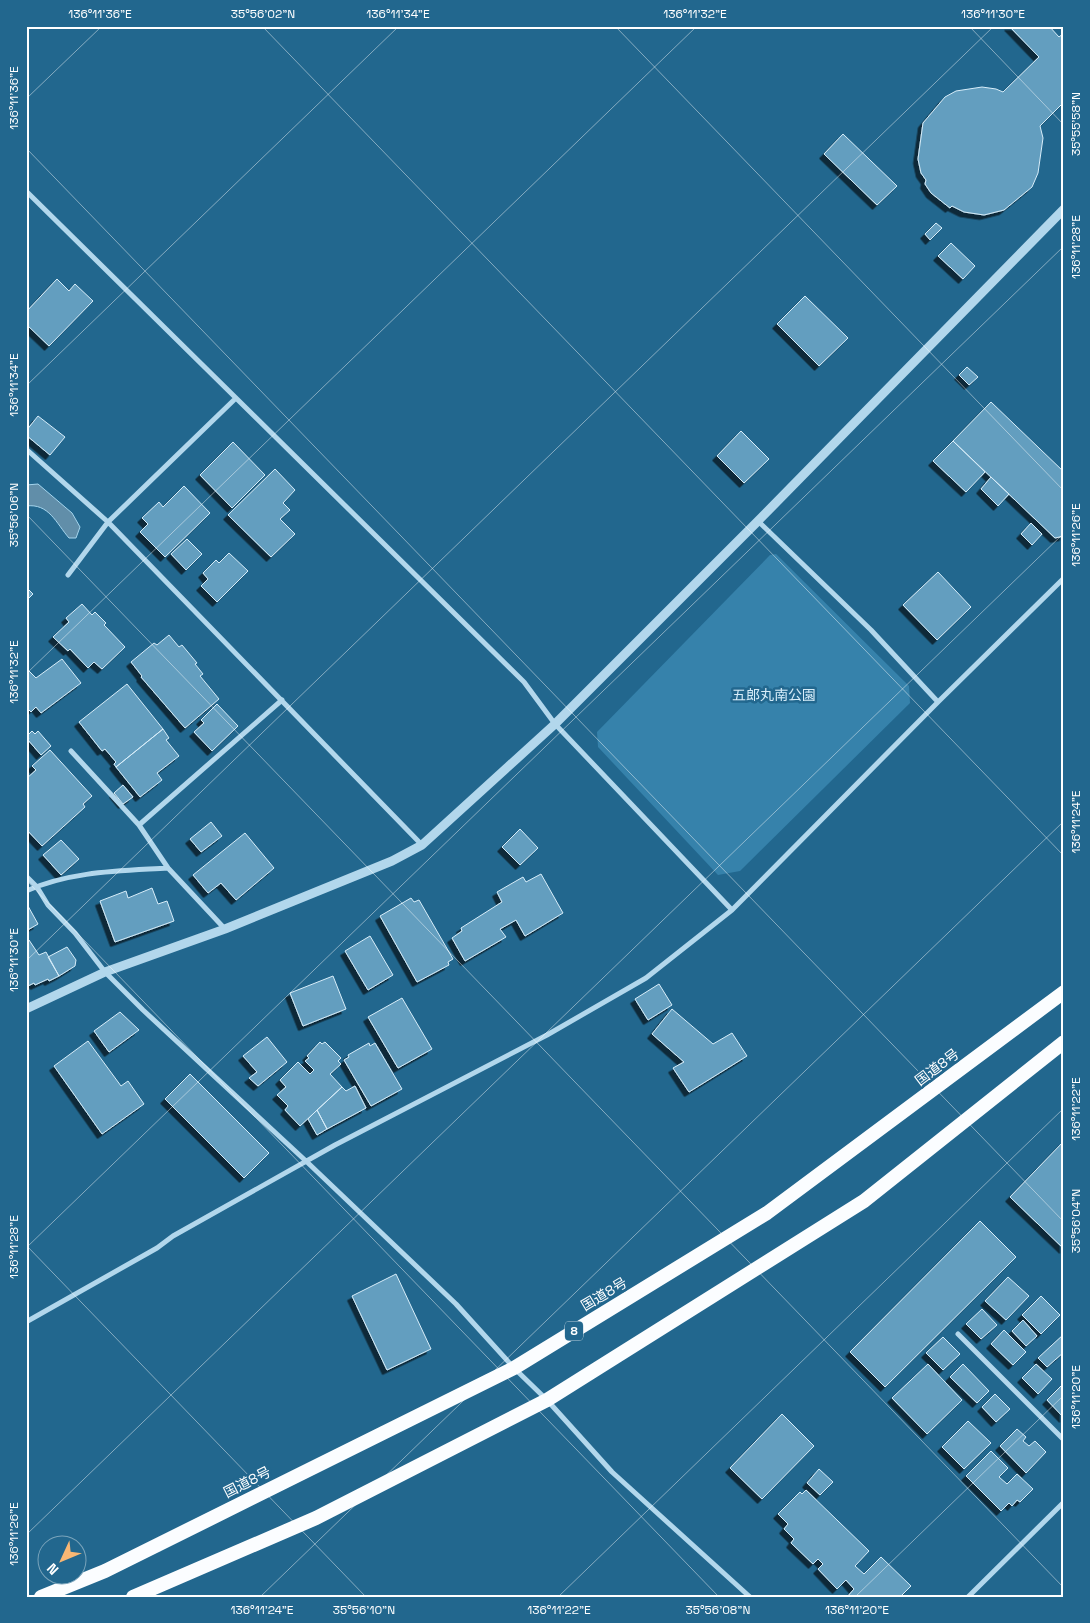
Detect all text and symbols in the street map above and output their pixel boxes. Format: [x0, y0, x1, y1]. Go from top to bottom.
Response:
text: 136°11'36"E [68, 6, 132, 22]
text: 35°56'02"N [231, 6, 295, 22]
text: 136°11'34"E [366, 6, 430, 22]
text: 136°11'32"E [663, 6, 727, 22]
text: 136°11'30"E [961, 6, 1025, 22]
text: 136°11'36"E [6, 66, 22, 130]
text: 35°55'58"N [1068, 92, 1084, 156]
text: 136°11'28"E [1068, 215, 1084, 279]
text: 136°11'34"E [6, 353, 22, 417]
text: 35°56'06"N [6, 483, 22, 547]
text: 136°11'26"E [1068, 503, 1084, 567]
text: 136°11'32"E [6, 640, 22, 704]
park label: 五郎丸南公園 [732, 686, 816, 704]
text: 136°11'24"E [1068, 790, 1084, 854]
text: 136°11'30"E [6, 928, 22, 992]
street label: 国道8号 [911, 1045, 963, 1089]
text: 136°11'22"E [1068, 1077, 1084, 1141]
text: 35°56'04"N [1068, 1189, 1084, 1253]
text: 136°11'28"E [6, 1215, 22, 1279]
street label: 国道8号 [578, 1273, 630, 1315]
road number: 8 [565, 1322, 583, 1340]
text: 136°11'20"E [1068, 1365, 1084, 1429]
street label: 国道8号 [220, 1462, 274, 1502]
text: 136°11'26"E [6, 1502, 22, 1566]
north arrow [38, 1536, 88, 1586]
text: N [43, 1559, 62, 1579]
text: 136°11'24"E [230, 1602, 294, 1618]
text: 35°56'10"N [333, 1602, 395, 1618]
text: 136°11'22"E [527, 1602, 591, 1618]
text: 35°56'08"N [686, 1602, 750, 1618]
text: 136°11'20"E [825, 1602, 889, 1618]

